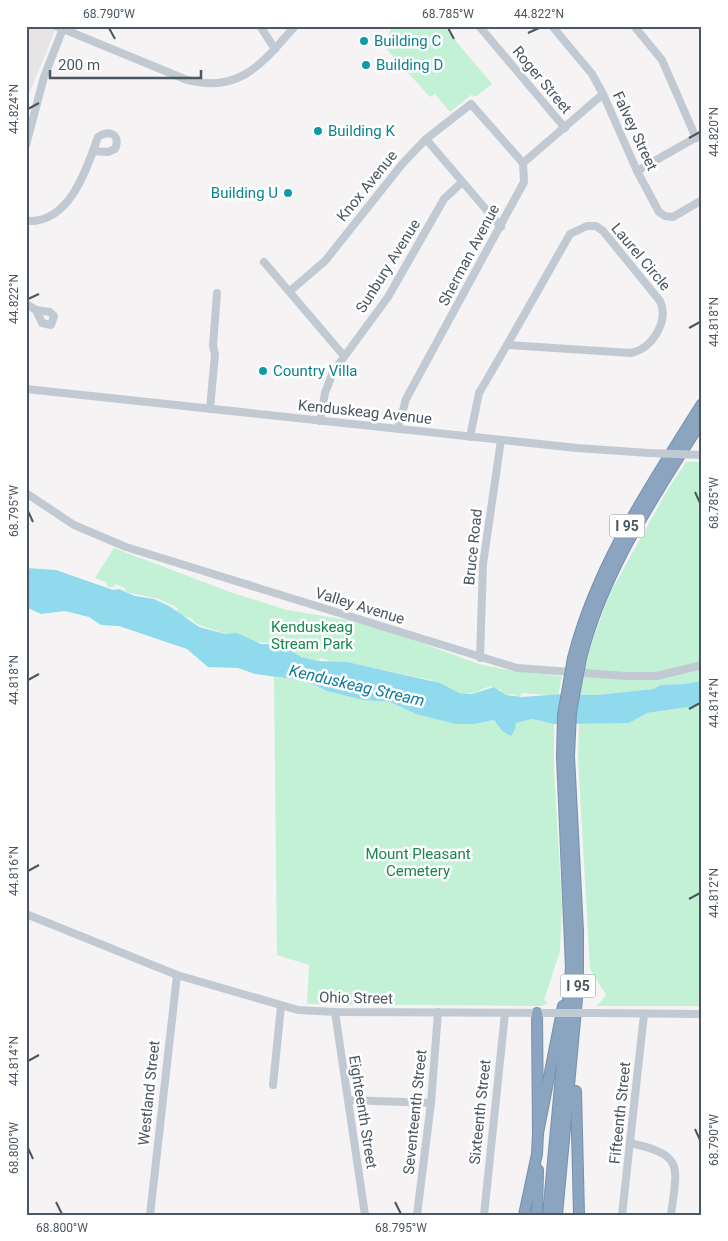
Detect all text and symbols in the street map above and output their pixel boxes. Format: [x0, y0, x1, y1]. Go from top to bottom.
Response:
text: 68.790°W [83, 7, 135, 21]
text: 68.785°W [422, 7, 474, 21]
text: 44.822°N [514, 7, 564, 21]
place label: Building C [374, 32, 441, 50]
marker: Building C [358, 35, 370, 47]
street label: Roger Street [509, 43, 575, 117]
scale bar [50, 48, 201, 80]
text: 200 m [58, 56, 100, 74]
place label: Building D [376, 56, 443, 74]
marker: Building D [360, 59, 372, 71]
text: 44.824°N [7, 84, 21, 134]
street label: Falvey Street [609, 89, 661, 174]
text: 44.820°N [707, 107, 721, 157]
place label: Building K [328, 122, 395, 140]
marker: Building K [312, 125, 324, 137]
street label: Knox Avenue [333, 147, 401, 225]
place label: Building U [211, 184, 278, 202]
marker: Building U [282, 187, 294, 199]
street label: Sherman Avenue [435, 201, 503, 309]
street label: Sunbury Avenue [352, 216, 424, 316]
street label: Laurel Circle [608, 220, 674, 294]
text: 44.822°N [7, 274, 21, 324]
text: 44.818°N [707, 297, 721, 347]
place label: Country Villa [273, 362, 357, 380]
marker: Country Villa [257, 365, 269, 377]
street label: Kenduskeag Avenue [297, 396, 433, 428]
text: 68.785°W [707, 477, 721, 529]
text: 68.795°W [7, 485, 21, 537]
street label: Bruce Road [460, 508, 486, 586]
road number: I 95 [610, 514, 644, 538]
street label: Valley Avenue [313, 584, 407, 628]
park label: Kenduskeag Stream Park [271, 618, 353, 653]
text: 44.818°N [7, 655, 21, 705]
water label: Kenduskeag Stream [287, 661, 426, 710]
text: 44.814°N [707, 678, 721, 728]
park label: Mount Pleasant Cemetery [365, 845, 471, 880]
text: 44.816°N [7, 846, 21, 896]
text: 44.812°N [707, 868, 721, 918]
road number: I 95 [560, 974, 596, 998]
street label: Ohio Street [319, 988, 393, 1008]
text: 44.814°N [7, 1036, 21, 1086]
street label: Westland Street [135, 1039, 163, 1146]
street label: Seventeenth Street [399, 1048, 431, 1175]
street label: Eighteenth Street [345, 1054, 381, 1170]
street label: Sixteenth Street [466, 1058, 494, 1165]
street label: Fifteenth Street [606, 1061, 634, 1165]
text: 68.790°W [707, 1114, 721, 1166]
text: 68.800°W [7, 1122, 21, 1174]
text: 68.800°W [36, 1221, 88, 1235]
text: 68.795°W [375, 1221, 427, 1235]

